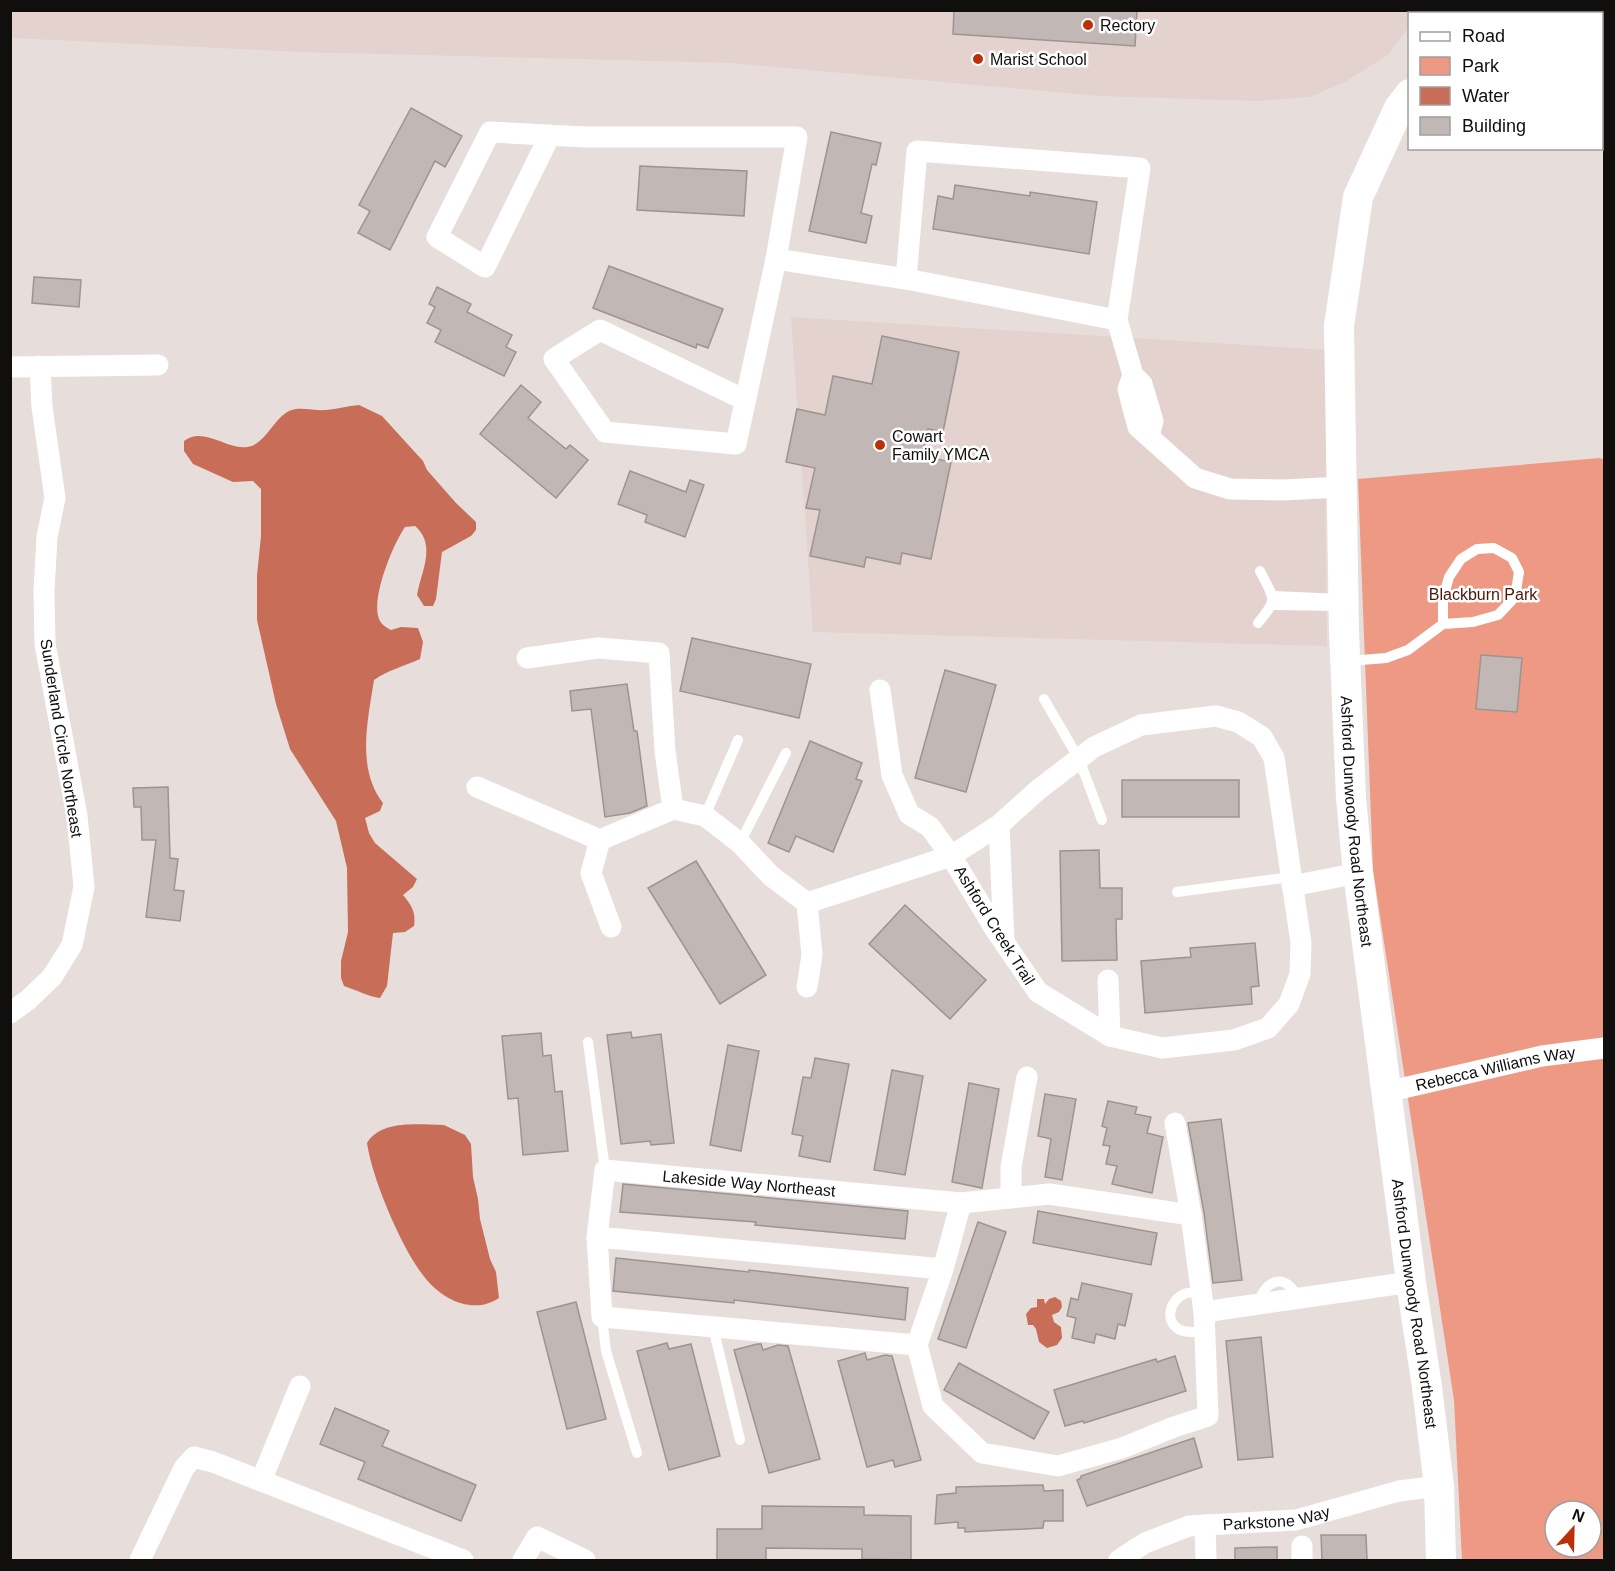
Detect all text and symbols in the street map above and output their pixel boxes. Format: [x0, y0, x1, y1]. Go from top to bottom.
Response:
legend [1408, 12, 1603, 150]
place label: Rectory [1100, 17, 1155, 34]
marker: Rectory [1081, 18, 1095, 32]
text: Road [1462, 26, 1505, 46]
place label: Marist School [990, 51, 1087, 68]
marker: Marist School [971, 52, 985, 66]
text: Park [1462, 56, 1500, 76]
text: Water [1462, 86, 1509, 106]
text: Building [1462, 116, 1526, 136]
place label: Cowart Family YMCA [892, 428, 990, 463]
marker: Cowart Family YMCA [873, 438, 887, 452]
park label: Blackburn Park [1429, 586, 1538, 603]
street label: Sunderland Circle Northeast [37, 637, 86, 839]
street label: Ashford Dunwoody Road Northeast [1338, 695, 1376, 948]
street label: Ashford Creek Trail [951, 863, 1038, 988]
street label: Rebecca Williams Way [1414, 1044, 1576, 1094]
street label: Lakeside Way Northeast [662, 1167, 837, 1200]
street label: Ashford Dunwoody Road Northeast [1389, 1178, 1440, 1430]
north arrow [1543, 1499, 1603, 1559]
street label: Parkstone Way [1222, 1503, 1332, 1533]
text: N [1570, 1506, 1587, 1526]

